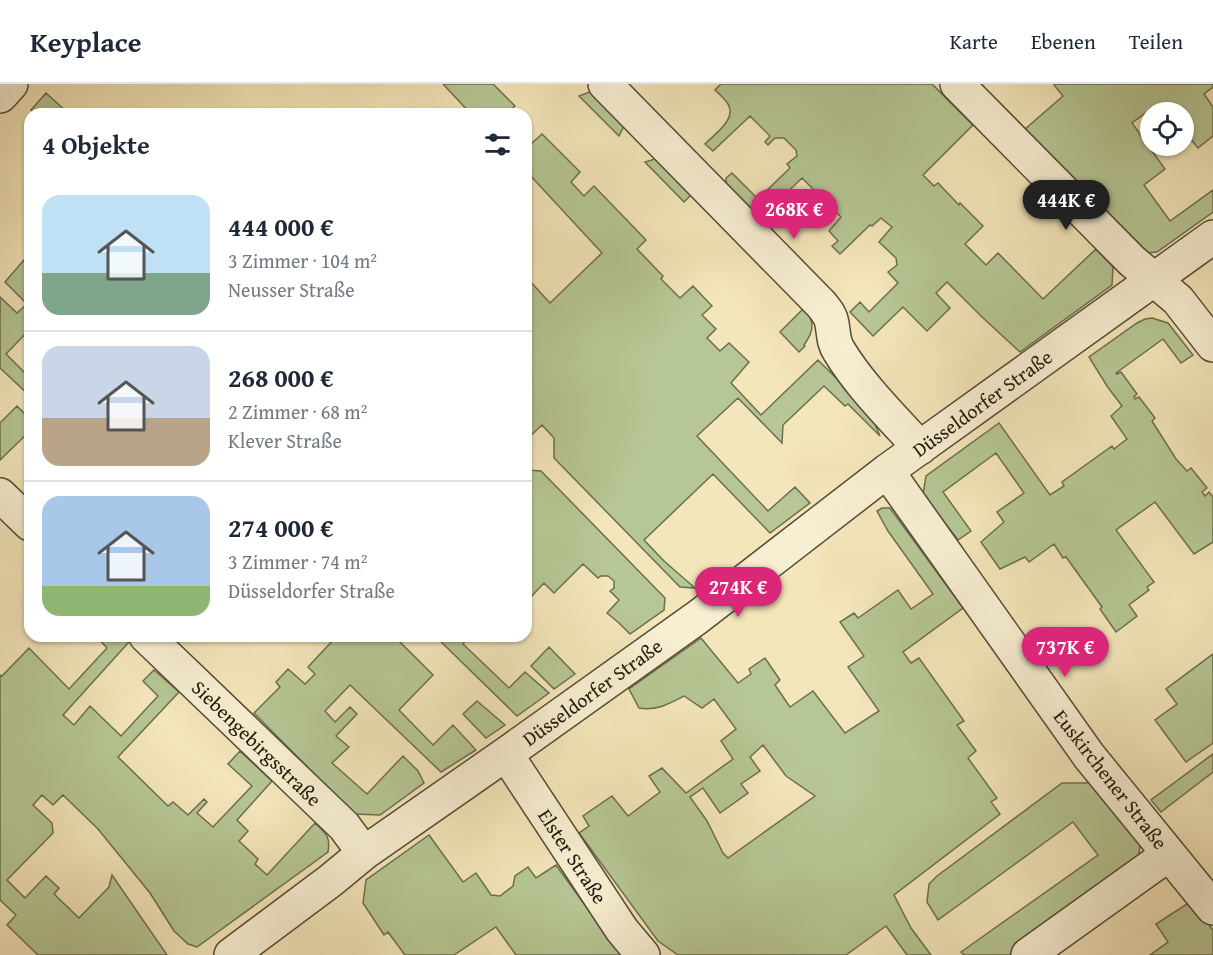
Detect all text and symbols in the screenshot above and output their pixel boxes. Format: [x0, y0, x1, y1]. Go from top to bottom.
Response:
text: Keyplace [30, 21, 141, 62]
text: Karte [950, 26, 998, 57]
text: Ebenen [1031, 26, 1096, 57]
text: Teilen [1129, 26, 1183, 57]
map controls [1140, 102, 1194, 156]
button: locate [1140, 102, 1194, 156]
text: 4 Objekte [42, 125, 150, 164]
icon: filters [481, 128, 514, 161]
pin: 444K € [1017, 180, 1115, 231]
text: 444K € [1037, 185, 1095, 214]
pin: 268K € [745, 189, 843, 240]
text: 268K € [765, 194, 823, 223]
text: 444 000 € [228, 207, 334, 246]
icon: home [90, 219, 162, 291]
text: 3 Zimmer · 104 m² [228, 246, 377, 275]
text: Neusser Straße [228, 275, 355, 304]
street label: Düsseldorfer Straße [906, 342, 1058, 464]
text: 268 000 € [228, 358, 334, 397]
icon: home [90, 370, 162, 442]
text: 2 Zimmer · 68 m² [228, 397, 367, 426]
text: Klever Straße [228, 426, 342, 455]
text: 274 000 € [228, 508, 334, 547]
icon: home [90, 520, 162, 592]
text: 3 Zimmer · 74 m² [228, 547, 367, 576]
pin: 274K € [689, 567, 787, 618]
text: 274K € [709, 572, 767, 601]
text: Düsseldorfer Straße [228, 576, 395, 605]
pin: 737K € [1016, 627, 1114, 678]
street label: Düsseldorfer Straße [516, 631, 668, 753]
text: 737K € [1036, 632, 1094, 661]
street label: Siebengebirgsstraße [186, 673, 328, 813]
street label: Euskirchener Straße [1047, 703, 1175, 855]
street label: Elster Straße [531, 803, 615, 909]

